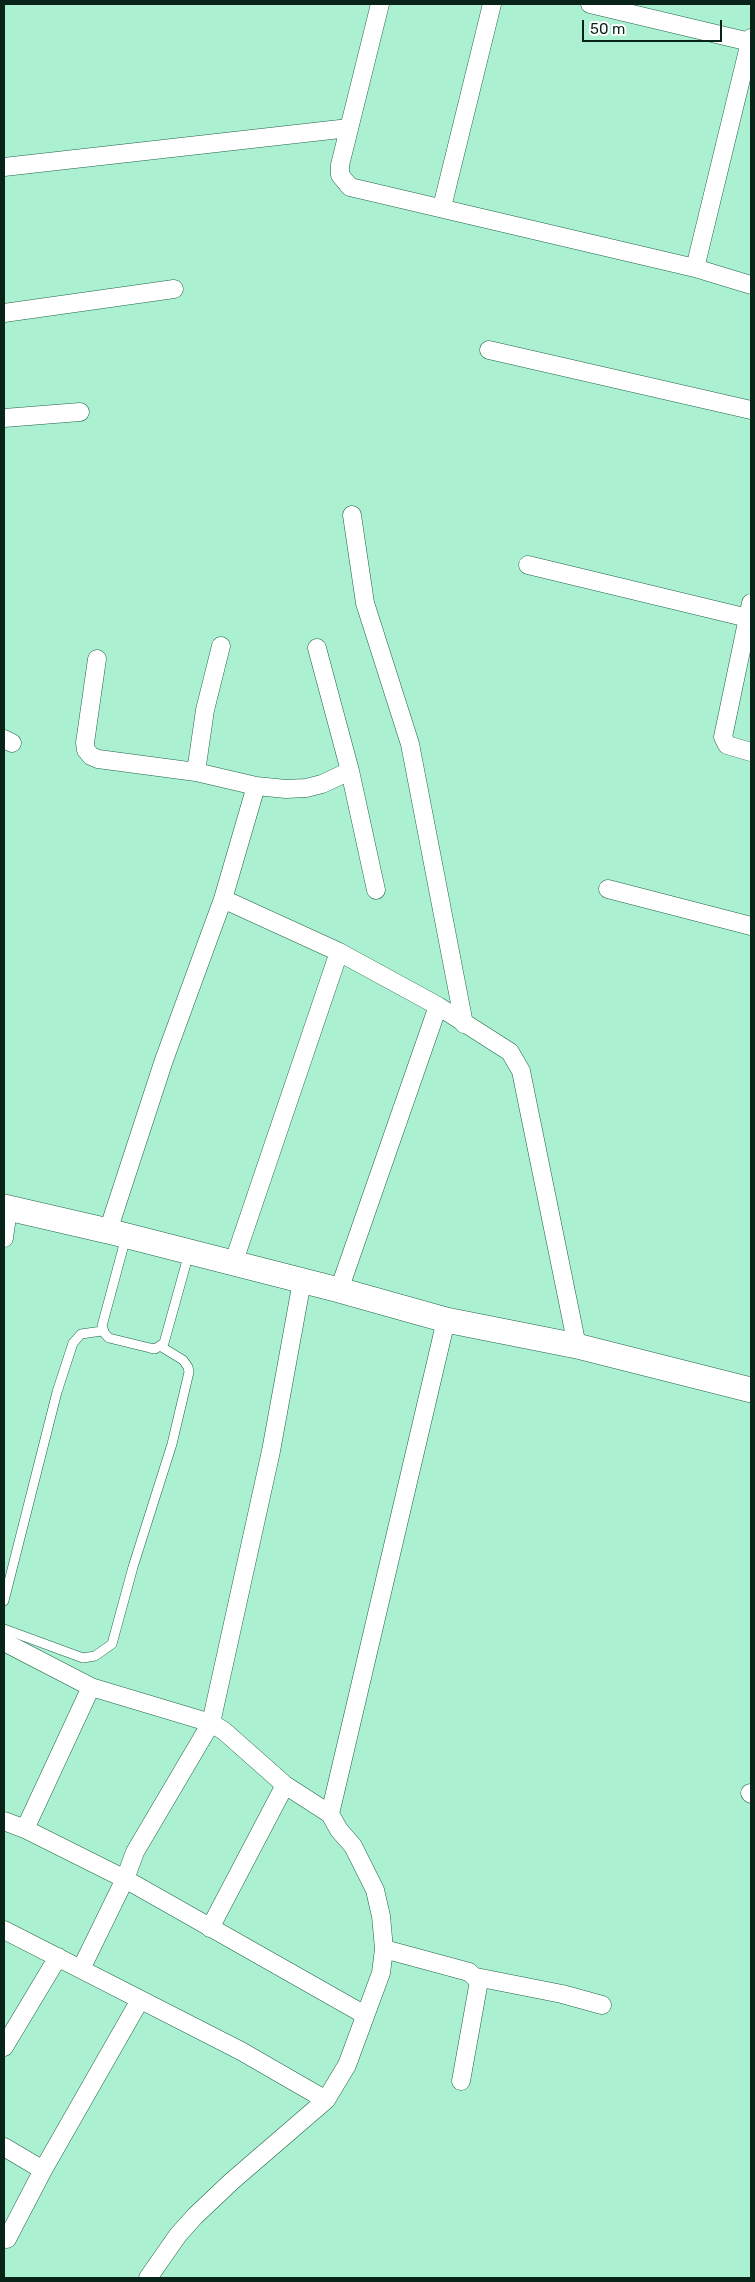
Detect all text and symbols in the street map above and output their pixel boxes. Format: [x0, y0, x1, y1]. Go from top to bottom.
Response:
scale bar [585, 10, 725, 42]
text: 50 m [590, 20, 625, 38]

